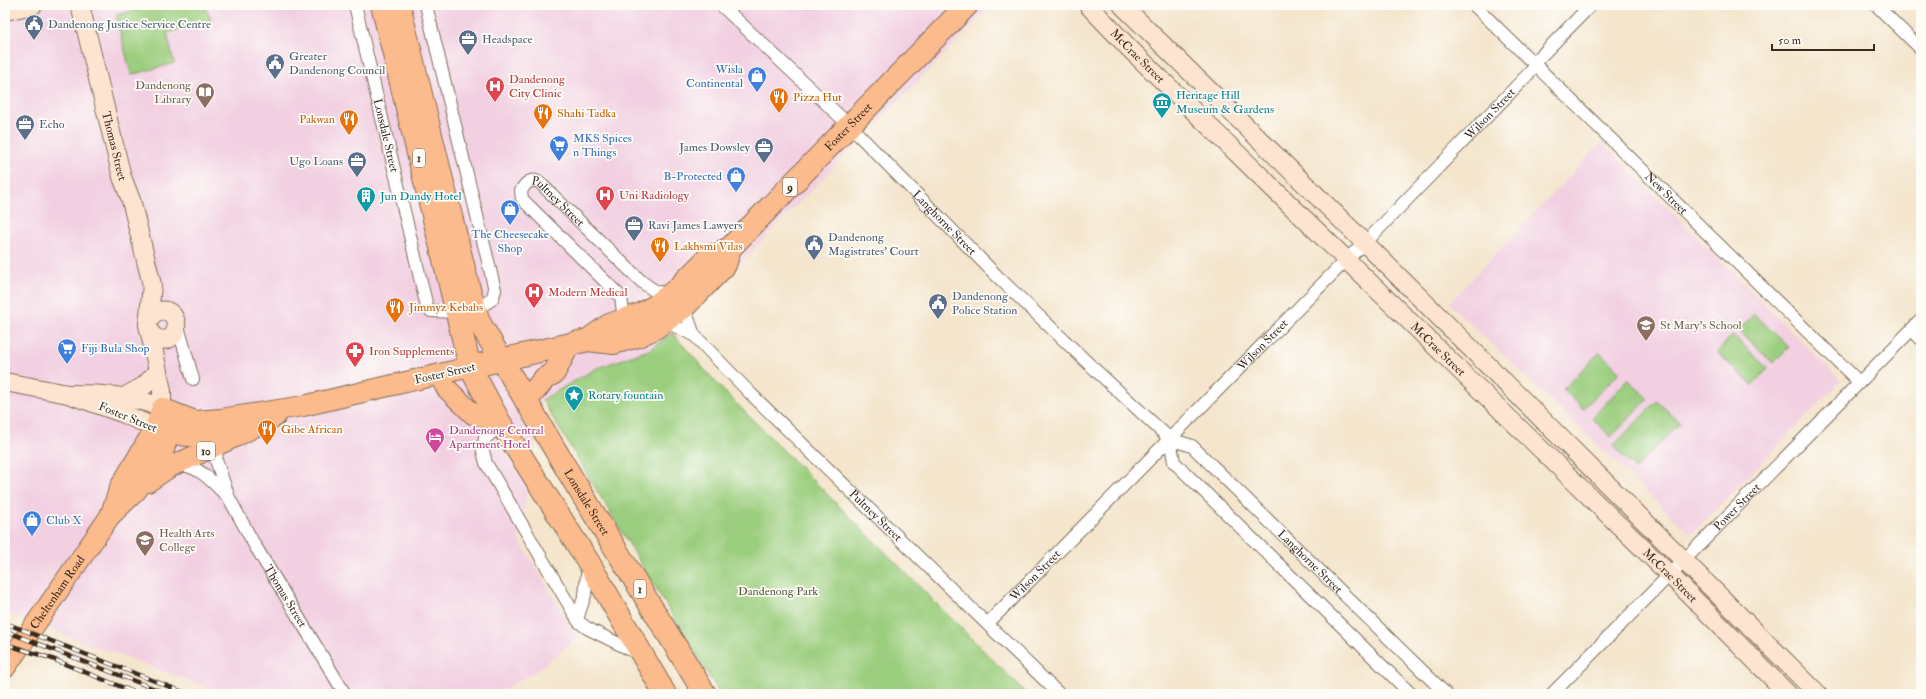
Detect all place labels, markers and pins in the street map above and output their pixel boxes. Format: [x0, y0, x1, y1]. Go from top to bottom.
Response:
public building icon: Dandenong Justice Service Centre [23, 13, 45, 41]
place label: Dandenong Justice Service Centre [48, 17, 211, 32]
office icon: Headspace [457, 28, 479, 56]
place label: Headspace [482, 32, 533, 47]
place label: Greater Dandenong Council [289, 49, 385, 78]
public building icon: Greater Dandenong Council [264, 52, 286, 80]
place label: Wisla Continental [686, 62, 744, 91]
shop icon: Wisla Continental [746, 65, 768, 93]
place label: Dandenong City Clinic [509, 72, 566, 101]
hospital icon: Dandenong City Clinic [484, 75, 506, 103]
place label: Dandenong Library [135, 78, 192, 107]
library icon: Dandenong Library [194, 81, 216, 109]
restaurant icon: Pizza Hut [768, 86, 790, 114]
place label: Heritage Hill Museum & Gardens [1176, 88, 1274, 117]
place label: Pizza Hut [793, 90, 842, 105]
museum icon: Heritage Hill Museum & Gardens [1151, 91, 1173, 119]
restaurant icon: Shahi Tadka [532, 102, 554, 130]
place label: Shahi Tadka [557, 106, 617, 121]
restaurant icon: Pakwan [338, 108, 360, 136]
place label: Pakwan [299, 112, 335, 127]
office icon: Echo [14, 113, 36, 141]
place label: Echo [39, 117, 65, 132]
place label: MKS Spices n Things [573, 131, 632, 160]
supermarket icon: MKS Spices n Things [548, 134, 570, 162]
office icon: James Dowsley [753, 136, 775, 164]
place label: James Dowsley [678, 140, 751, 155]
office icon: Ugo Loans [346, 150, 368, 178]
place label: Ugo Loans [289, 154, 343, 169]
shop icon: B-Protected [725, 165, 747, 193]
place label: B-Protected [663, 169, 722, 184]
hospital icon: Uni Radiology [594, 184, 616, 212]
building icon: Jun Dandy Hotel [355, 185, 377, 213]
place label: Uni Radiology [619, 188, 690, 203]
place label: Jun Dandy Hotel [379, 189, 462, 204]
shop icon: The Cheesecake Shop [499, 198, 521, 226]
office icon: Ravi James Lawyers [623, 214, 645, 242]
place label: Ravi James Lawyers [648, 218, 742, 233]
place label: The Cheesecake Shop [471, 227, 549, 256]
place label: Dandenong Magistrates' Court [828, 230, 919, 259]
public building icon: Dandenong Magistrates' Court [803, 233, 825, 261]
restaurant icon: Lakhsmi Vilas [649, 235, 671, 263]
place label: Lakhsmi Vilas [674, 239, 743, 254]
hospital icon: Modern Medical [523, 281, 545, 309]
place label: Modern Medical [548, 285, 628, 300]
place label: Dandenong Police Station [952, 289, 1017, 318]
public building icon: Dandenong Police Station [927, 292, 949, 320]
restaurant icon: Jimmyz Kebabs [384, 296, 406, 324]
place label: Jimmyz Kebabs [408, 300, 483, 315]
school or university icon: St Mary's School [1635, 314, 1657, 342]
place label: St Mary's School [1660, 318, 1741, 333]
supermarket icon: Fiji Bula Shop [56, 337, 78, 365]
pharmacy icon: Iron Supplements [344, 340, 366, 368]
place label: Fiji Bula Shop [81, 341, 150, 356]
place label: Iron Supplements [369, 344, 454, 359]
place icon: Rotary fountain [563, 384, 585, 412]
place label: Rotary fountain [588, 388, 663, 403]
restaurant icon: Gibe African [256, 418, 278, 446]
place label: Gibe African [281, 422, 343, 437]
place label: Dandenong Central Apartment Hotel [448, 423, 544, 452]
hotel icon: Dandenong Central Apartment Hotel [424, 426, 446, 454]
shop icon: Club X [21, 509, 43, 537]
place label: Club X [46, 513, 82, 528]
place label: Health Arts College [159, 526, 214, 555]
school or university icon: Health Arts College [134, 529, 156, 557]

